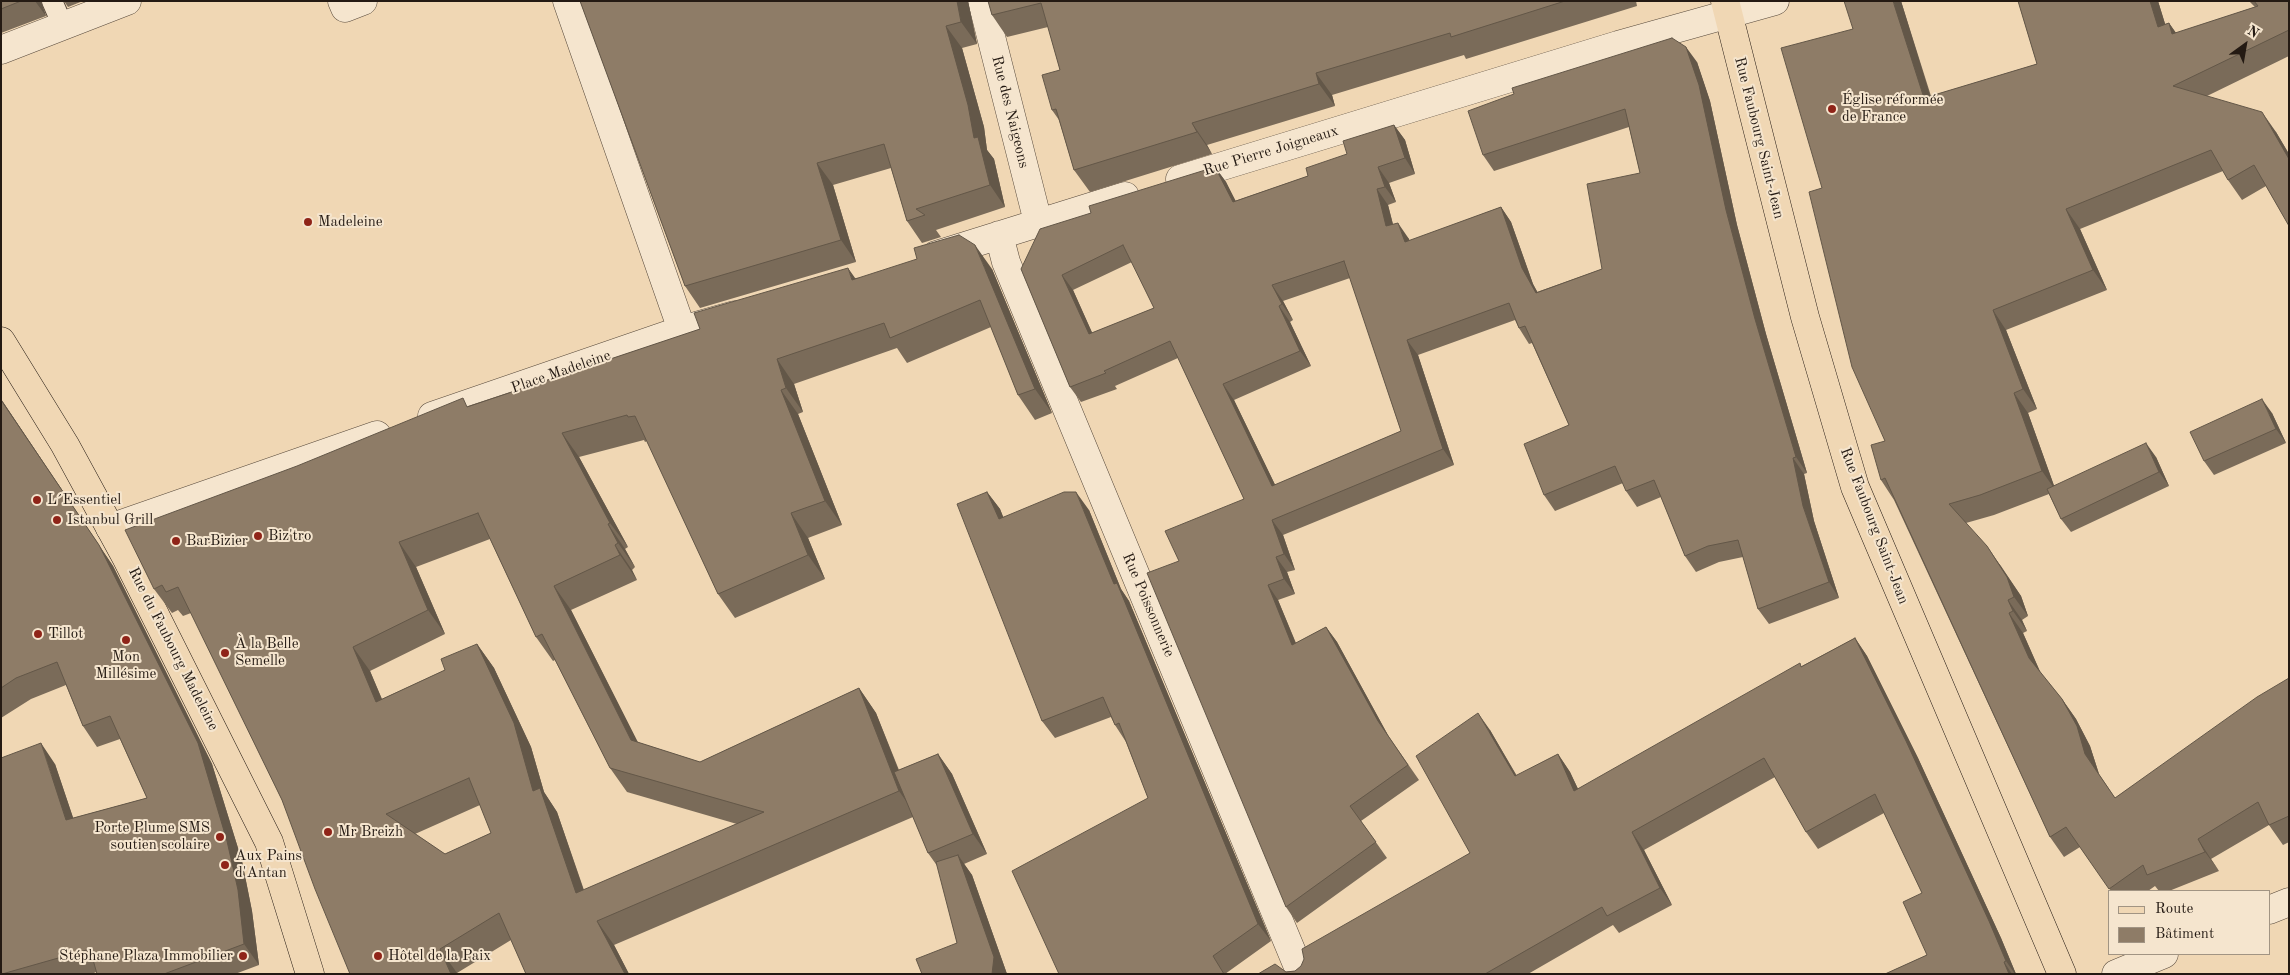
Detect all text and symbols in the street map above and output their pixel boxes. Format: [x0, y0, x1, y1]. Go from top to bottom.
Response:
north arrow [2220, 20, 2270, 70]
text: N [2245, 24, 2261, 41]
street label: Rue des Naigeons [987, 54, 1033, 170]
street label: Rue Faubourg Saint-Jean [1730, 55, 1788, 221]
place label: Église réformée de France [1842, 91, 1943, 126]
marker: Église réformée de France [1826, 103, 1838, 115]
street label: Rue Pierre Joigneaux [1201, 122, 1341, 180]
place label: Madeleine [318, 213, 383, 231]
marker: Madeleine [302, 216, 314, 228]
street label: Place Madeleine [509, 347, 613, 397]
street label: Rue Faubourg Saint-Jean [1836, 445, 1912, 607]
place label: L´Essentiel [47, 491, 121, 509]
marker: L´Essentiel [31, 494, 43, 506]
place label: Istanbul Grill [67, 511, 153, 529]
marker: Istanbul Grill [51, 514, 63, 526]
place label: Biz'tro [268, 527, 311, 545]
marker: Biz'tro [252, 530, 264, 542]
place label: BarBizier [186, 532, 248, 550]
marker: BarBizier [170, 535, 182, 547]
street label: Rue Poissonnerie [1118, 550, 1178, 660]
street label: Rue du Faubourg Madeleine [124, 564, 222, 734]
place label: Tillot [48, 625, 84, 643]
marker: Tillot [32, 628, 44, 640]
marker: Mon Millésime [120, 634, 132, 646]
place label: À la Belle Semelle [235, 635, 299, 670]
marker: À la Belle Semelle [219, 647, 231, 659]
place label: Mon Millésime [96, 648, 156, 683]
place label: Porte Plume SMS soutien scolaire [94, 819, 210, 854]
place label: Mr Breizh [338, 823, 403, 841]
marker: Mr Breizh [322, 826, 334, 838]
marker: Porte Plume SMS soutien scolaire [214, 831, 226, 843]
place label: Aux Pains d'Antan [235, 847, 302, 882]
marker: Aux Pains d'Antan [219, 859, 231, 871]
legend [2108, 890, 2270, 955]
text: Route [2155, 902, 2193, 917]
text: Bâtiment [2155, 927, 2214, 942]
place label: Stéphane Plaza Immobilier [59, 947, 233, 965]
place label: Hôtel de la Paix [388, 947, 491, 965]
marker: Stéphane Plaza Immobilier [237, 950, 249, 962]
marker: Hôtel de la Paix [372, 950, 384, 962]

